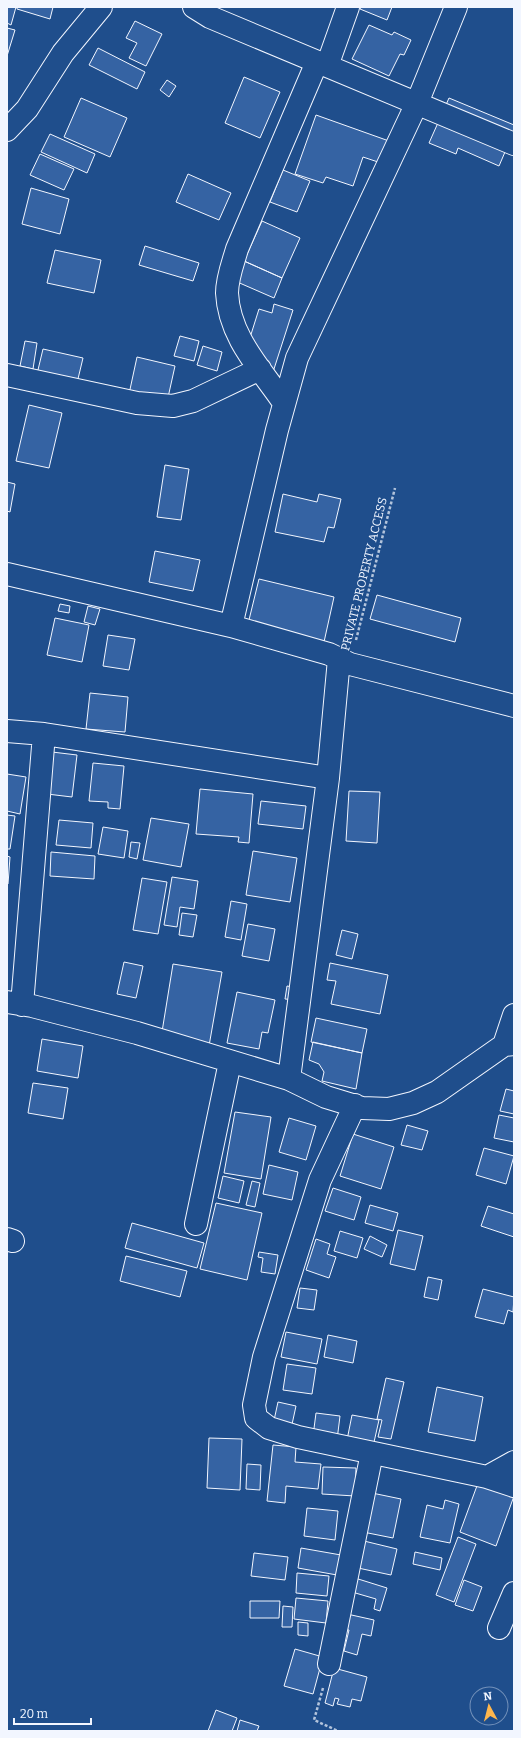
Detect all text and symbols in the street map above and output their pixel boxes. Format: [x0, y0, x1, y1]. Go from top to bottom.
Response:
street label: PRIVATE PROPERTY ACCESS [338, 496, 390, 652]
north arrow [469, 1686, 509, 1726]
text: N [483, 1690, 493, 1704]
scale bar [14, 1700, 91, 1726]
text: 20 m [20, 1707, 49, 1721]

